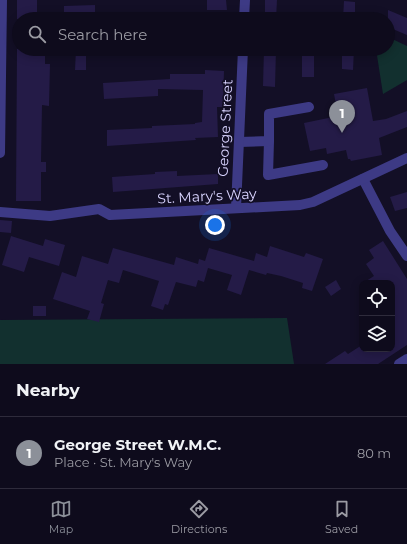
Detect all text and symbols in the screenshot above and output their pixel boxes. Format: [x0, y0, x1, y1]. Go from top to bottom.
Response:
search box [12, 12, 395, 56]
icon: search [26, 23, 48, 45]
text: Search here [58, 25, 147, 44]
street label: George Street [213, 79, 237, 177]
pin: 1 [329, 100, 355, 133]
street label: St. Mary's Way [157, 184, 258, 208]
your location [205, 215, 225, 235]
map controls [359, 280, 395, 352]
button: locate [359, 280, 395, 316]
button: layers [359, 316, 395, 352]
text: Nearby [16, 380, 80, 400]
text: George Street W.M.C. [54, 435, 221, 454]
text: 1 [26, 445, 32, 461]
text: 80 m [357, 445, 391, 461]
text: Place · St. Mary's Way [54, 454, 192, 470]
tab: Map [49, 498, 73, 536]
tab: Directions [171, 498, 227, 536]
tab: Saved [325, 498, 358, 536]

